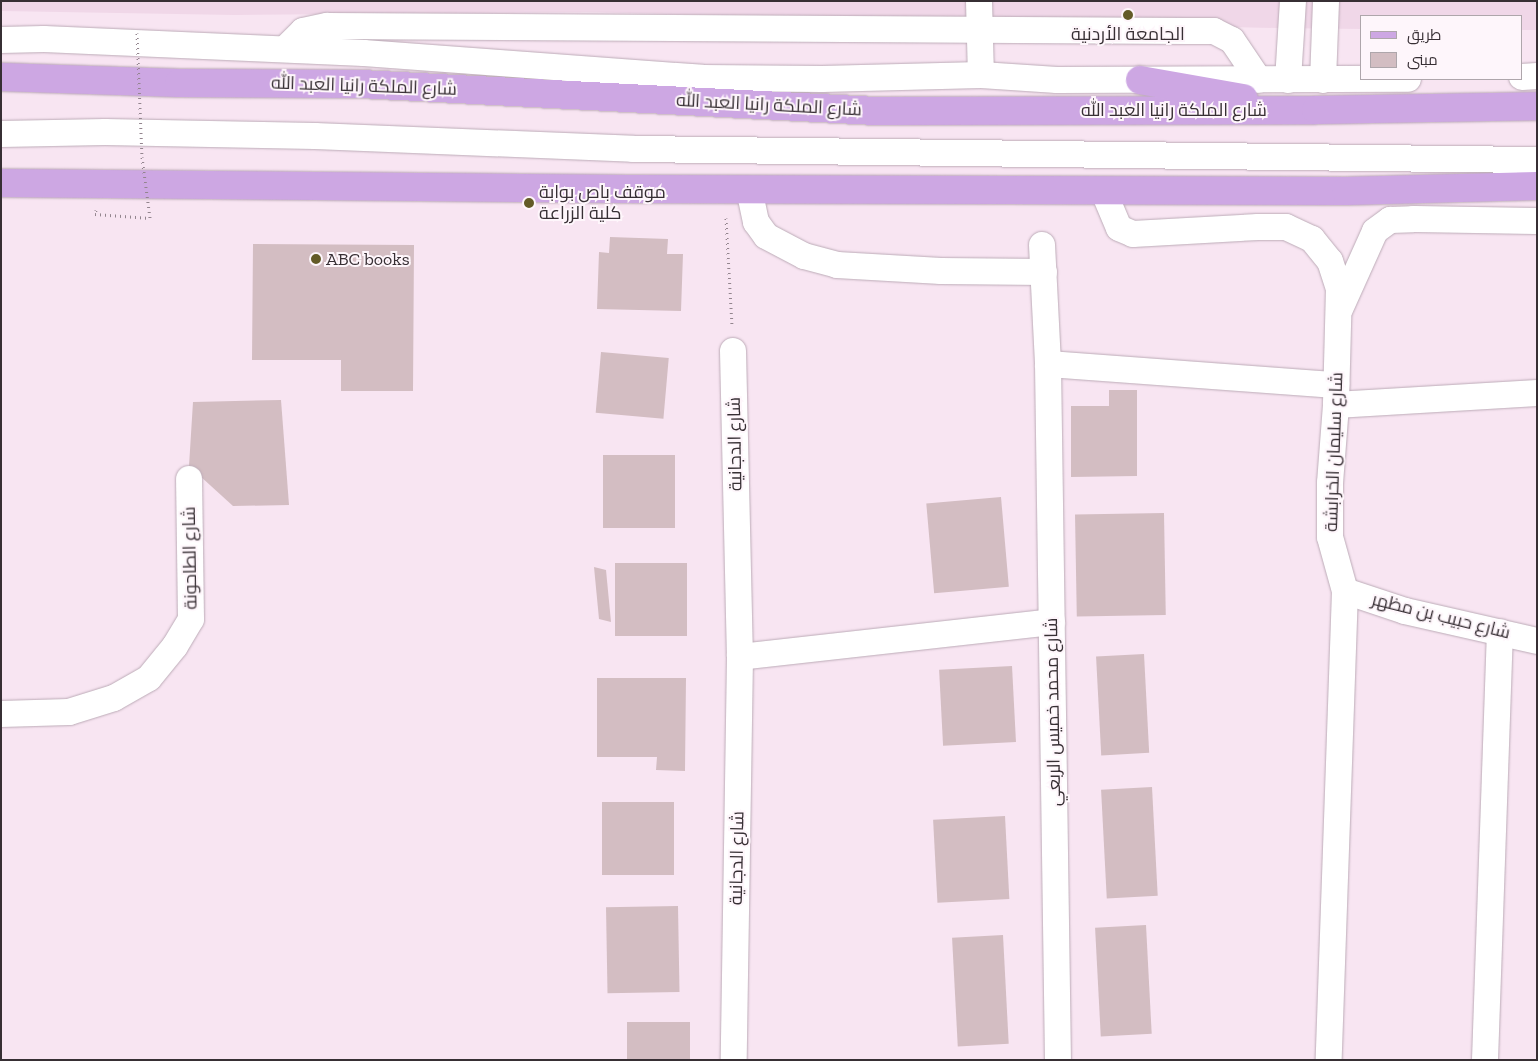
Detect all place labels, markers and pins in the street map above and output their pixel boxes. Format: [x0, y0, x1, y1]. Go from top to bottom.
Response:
marker: الجامعة الأردنية [1122, 9, 1134, 21]
place label: الجامعة الأردنية [1071, 23, 1185, 45]
place label: موقف باص بوابة كلية الزراعة [539, 182, 666, 224]
marker: موقف باص بوابة كلية الزراعة [523, 197, 535, 209]
place label: ABC books [326, 248, 410, 270]
marker: ABC books [310, 253, 322, 265]

